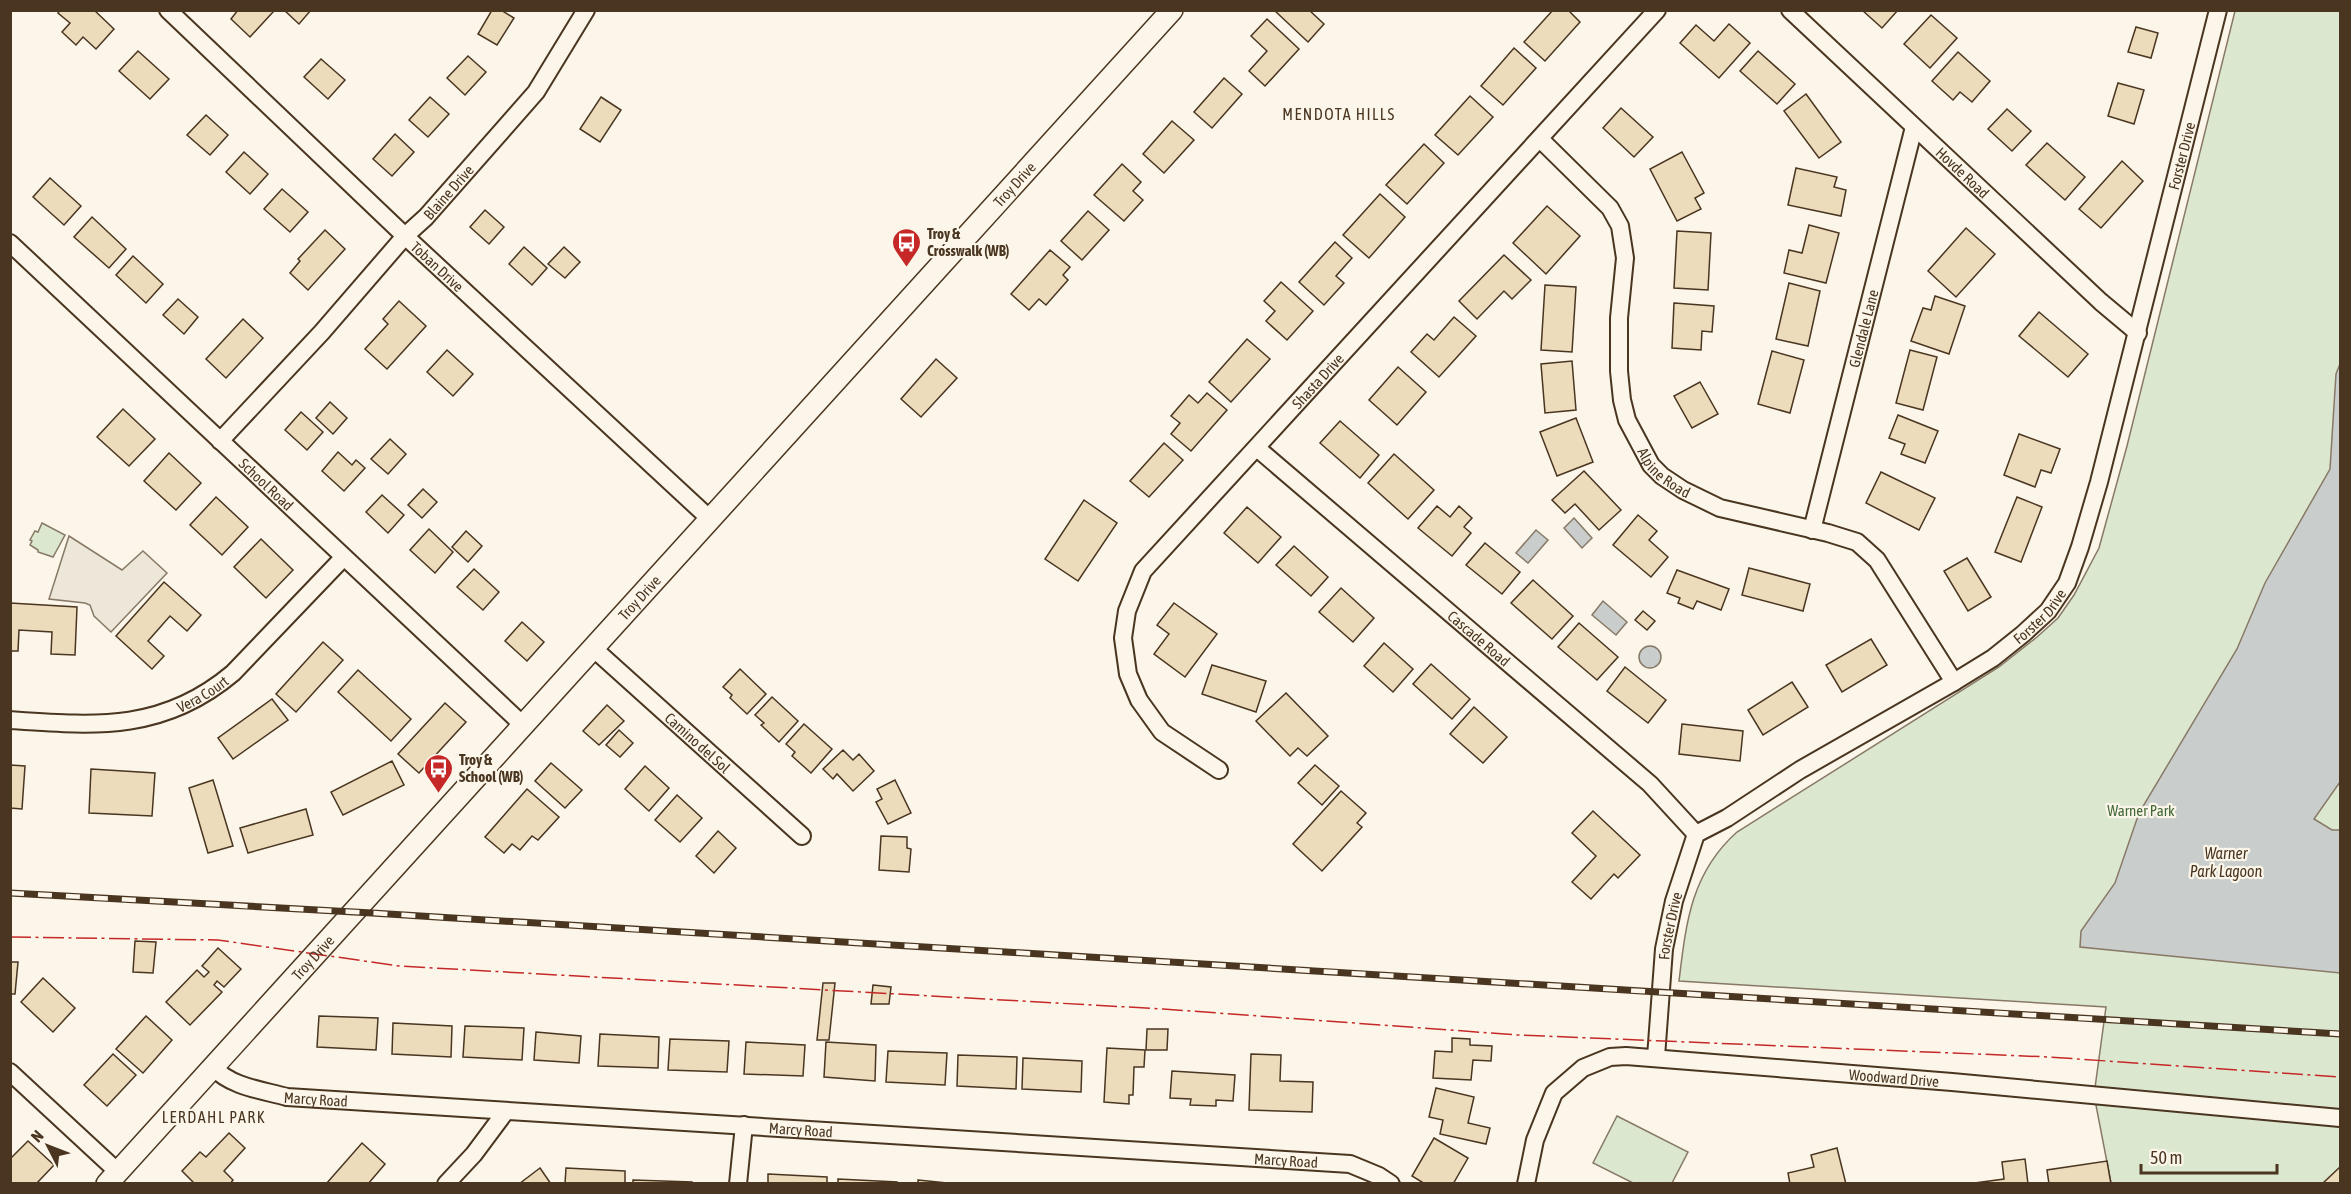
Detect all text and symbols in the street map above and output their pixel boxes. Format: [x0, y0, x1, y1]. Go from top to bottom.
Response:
district label: MENDOTA HILLS [1282, 105, 1396, 123]
street label: Forster Drive [2165, 120, 2198, 191]
street label: Hovde Road [1933, 143, 1993, 201]
street label: Troy Drive [989, 158, 1039, 210]
street label: Blaine Drive [420, 161, 477, 223]
place label: Troy & Crosswalk (WB) [927, 225, 1009, 259]
bus stop icon: Troy & Crosswalk (WB) [890, 226, 922, 268]
street label: Toban Drive [408, 238, 468, 295]
street label: Glendale Lane [1845, 288, 1881, 369]
street label: Shasta Drive [1288, 350, 1347, 412]
street label: Alpine Road [1635, 444, 1693, 501]
street label: School Road [236, 455, 297, 514]
street label: Troy Drive [615, 571, 664, 623]
street label: Forster Drive [2010, 585, 2069, 647]
street label: Cascade Road [1445, 607, 1514, 669]
street label: Vera Court [174, 672, 231, 715]
street label: Camino del Sol [662, 709, 734, 776]
place label: Troy & School (WB) [459, 751, 523, 785]
bus stop icon: Troy & School (WB) [422, 752, 454, 794]
park label: Warner Park [2107, 802, 2175, 819]
water label: Warner Park Lagoon [2190, 844, 2263, 881]
street label: Forster Drive [1655, 889, 1685, 960]
street label: Troy Drive [288, 931, 337, 983]
street label: Woodward Drive [1848, 1065, 1940, 1089]
street label: Marcy Road [283, 1088, 348, 1109]
district label: LERDAHL PARK [162, 1108, 266, 1126]
north arrow [18, 1116, 78, 1176]
street label: Marcy Road [768, 1119, 833, 1140]
text: N [27, 1126, 47, 1145]
scale bar [2141, 1137, 2278, 1175]
text: 50 m [2150, 1147, 2182, 1168]
street label: Marcy Road [1253, 1149, 1318, 1170]

